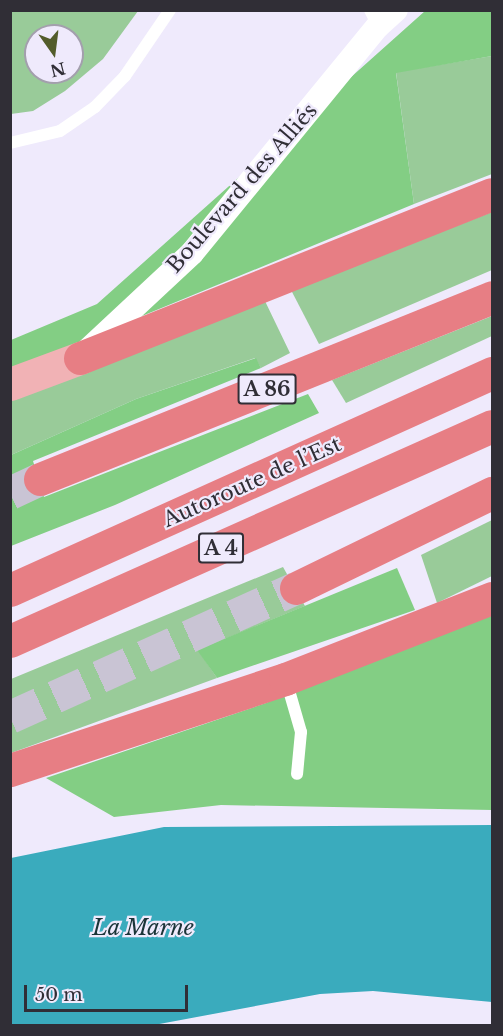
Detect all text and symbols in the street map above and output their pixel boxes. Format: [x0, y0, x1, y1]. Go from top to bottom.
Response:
north arrow [24, 24, 84, 84]
text: N [48, 58, 68, 81]
street label: Boulevard des Alliés [161, 98, 323, 278]
road number: A 86 [237, 372, 297, 406]
street label: Autoroute de l’Est [159, 431, 345, 533]
road number: A 4 [197, 531, 245, 565]
water label: La Marne [92, 915, 194, 941]
scale bar [27, 973, 190, 1011]
text: 50 m [35, 984, 83, 1006]

